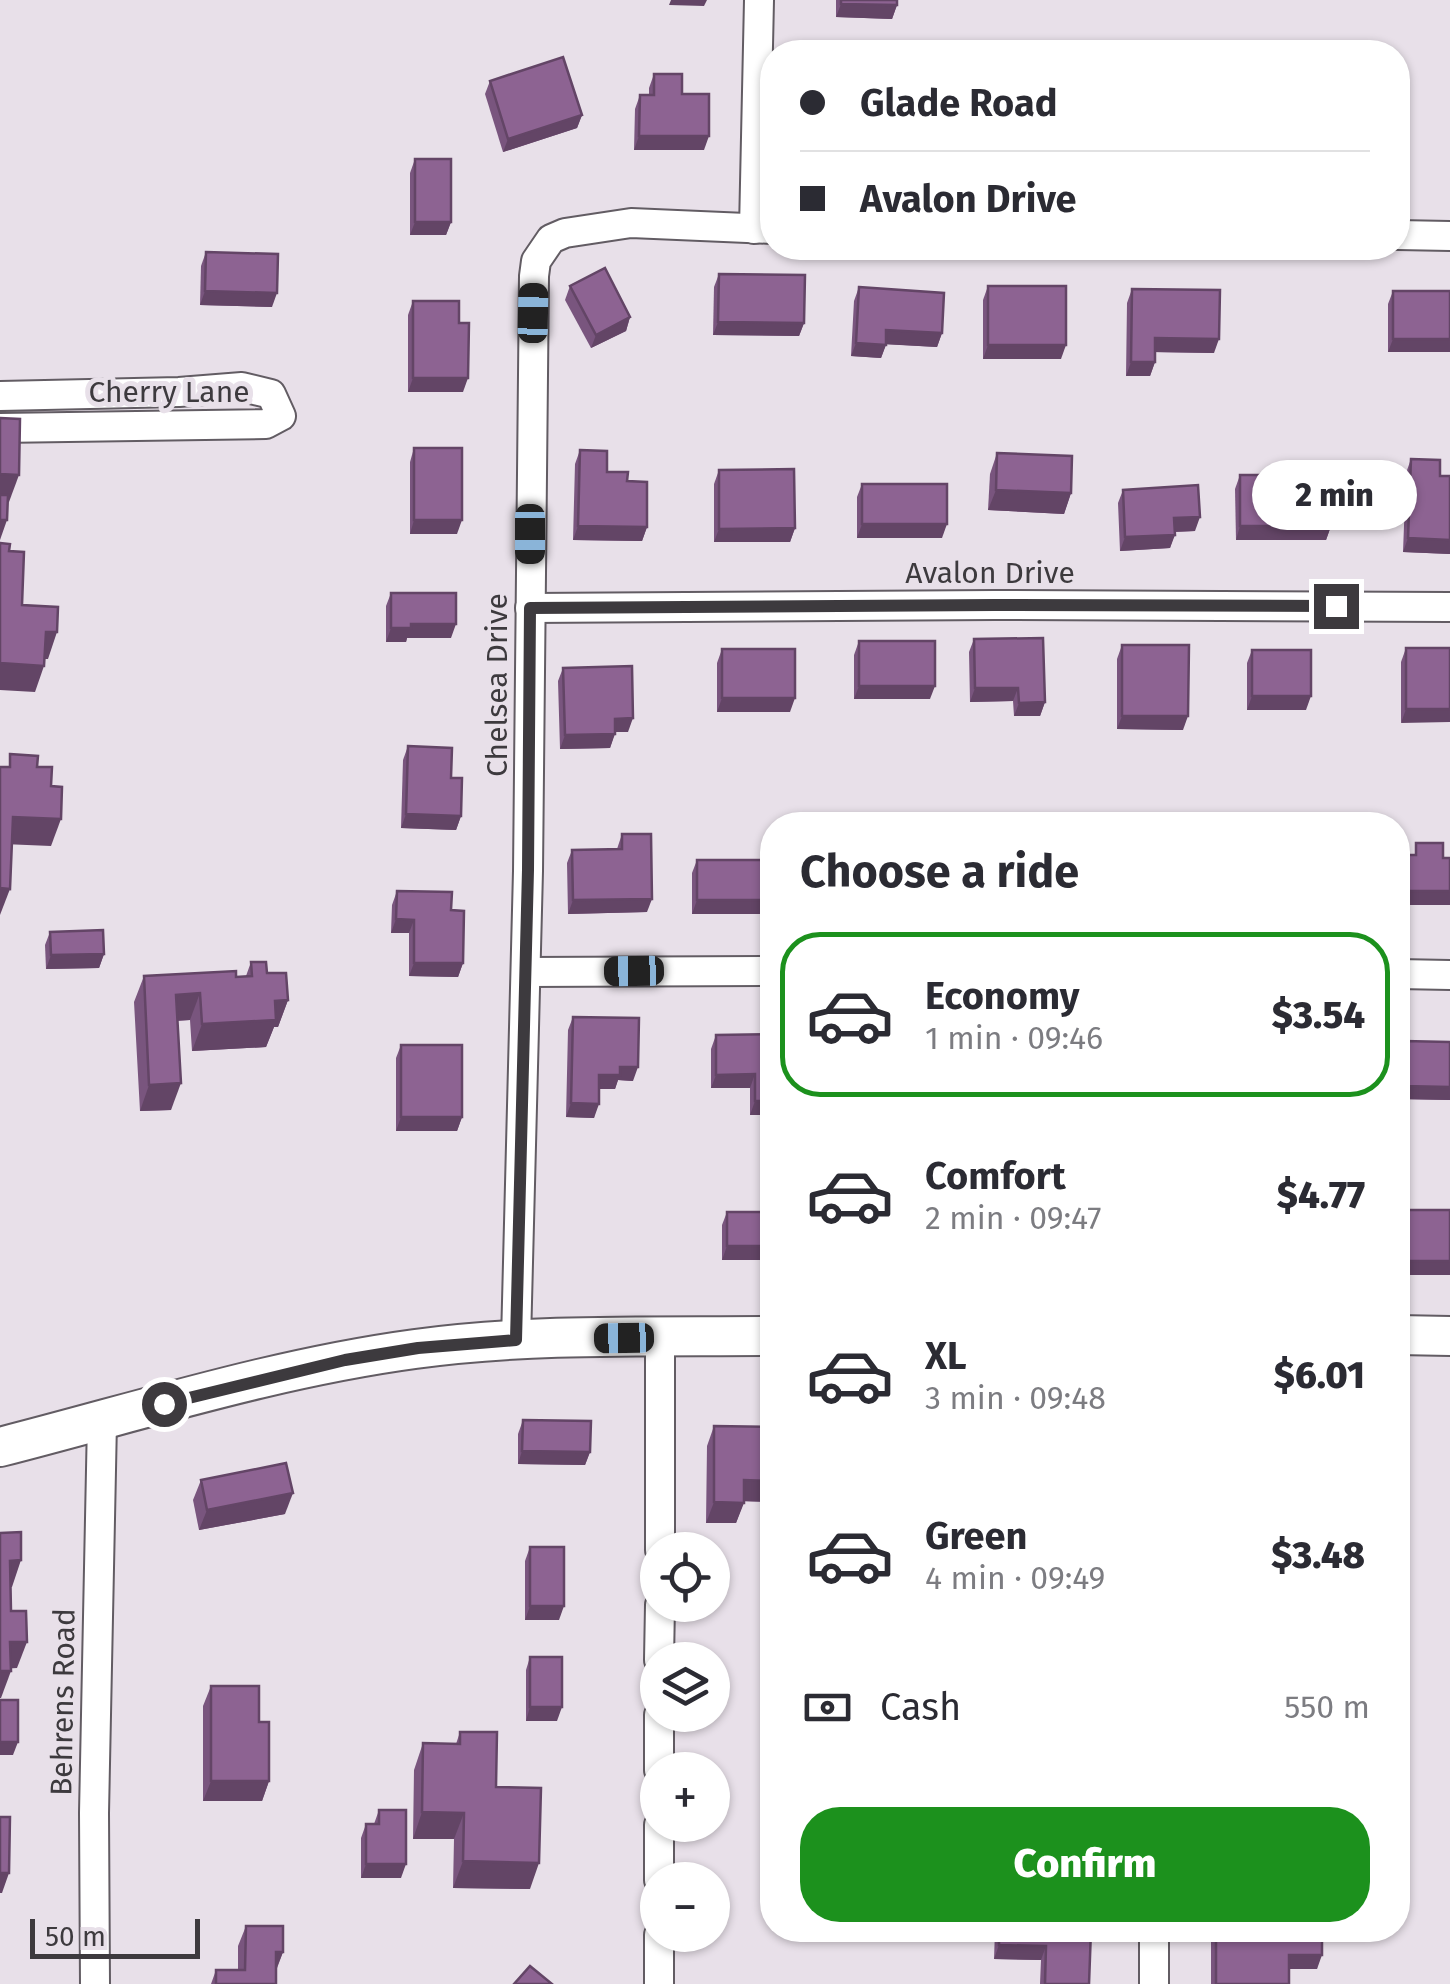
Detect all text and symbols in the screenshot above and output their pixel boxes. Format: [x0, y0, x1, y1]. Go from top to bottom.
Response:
text: Glade Road [860, 80, 1058, 126]
text: Avalon Drive [860, 176, 1077, 222]
car [517, 283, 549, 343]
street label: Cherry Lane [88, 374, 250, 410]
callout: 2 min [1254, 461, 1418, 531]
text: 2 min [1295, 476, 1374, 514]
car [515, 504, 545, 564]
street label: Avalon Drive [905, 555, 1075, 591]
route end [1314, 584, 1359, 629]
street label: Chelsea Drive [479, 593, 515, 777]
text: Choose a ride [800, 845, 1079, 899]
car [604, 955, 664, 987]
icon: car [805, 970, 895, 1060]
text: Economy [925, 973, 1080, 1019]
text: $3.54 [1272, 992, 1365, 1038]
text: 1 min · 09:46 [925, 1019, 1103, 1057]
icon: car [805, 1150, 895, 1240]
text: Comfort [925, 1153, 1066, 1199]
text: $4.77 [1277, 1172, 1365, 1218]
text: 2 min · 09:47 [925, 1199, 1101, 1237]
car [594, 1322, 654, 1354]
icon: car [805, 1330, 895, 1420]
text: XL [925, 1333, 967, 1379]
text: $6.01 [1274, 1352, 1365, 1398]
text: 3 min · 09:48 [925, 1379, 1106, 1417]
route start [142, 1382, 187, 1427]
icon: car [805, 1510, 895, 1600]
text: Green [925, 1513, 1028, 1559]
map controls [640, 1532, 730, 1952]
button: locate [640, 1532, 730, 1622]
text: $3.48 [1271, 1532, 1365, 1578]
text: 4 min · 09:49 [925, 1559, 1105, 1597]
street label: Behrens Road [43, 1608, 83, 1796]
button: layers [640, 1642, 730, 1732]
icon: cash [800, 1680, 855, 1735]
text: Cash [880, 1684, 961, 1730]
text: 550 m [1284, 1688, 1370, 1726]
button: + [640, 1752, 730, 1842]
button: Confirm [800, 1807, 1370, 1922]
button: − [640, 1862, 730, 1952]
scale bar [30, 1914, 200, 1958]
text: 50 m [45, 1920, 106, 1953]

